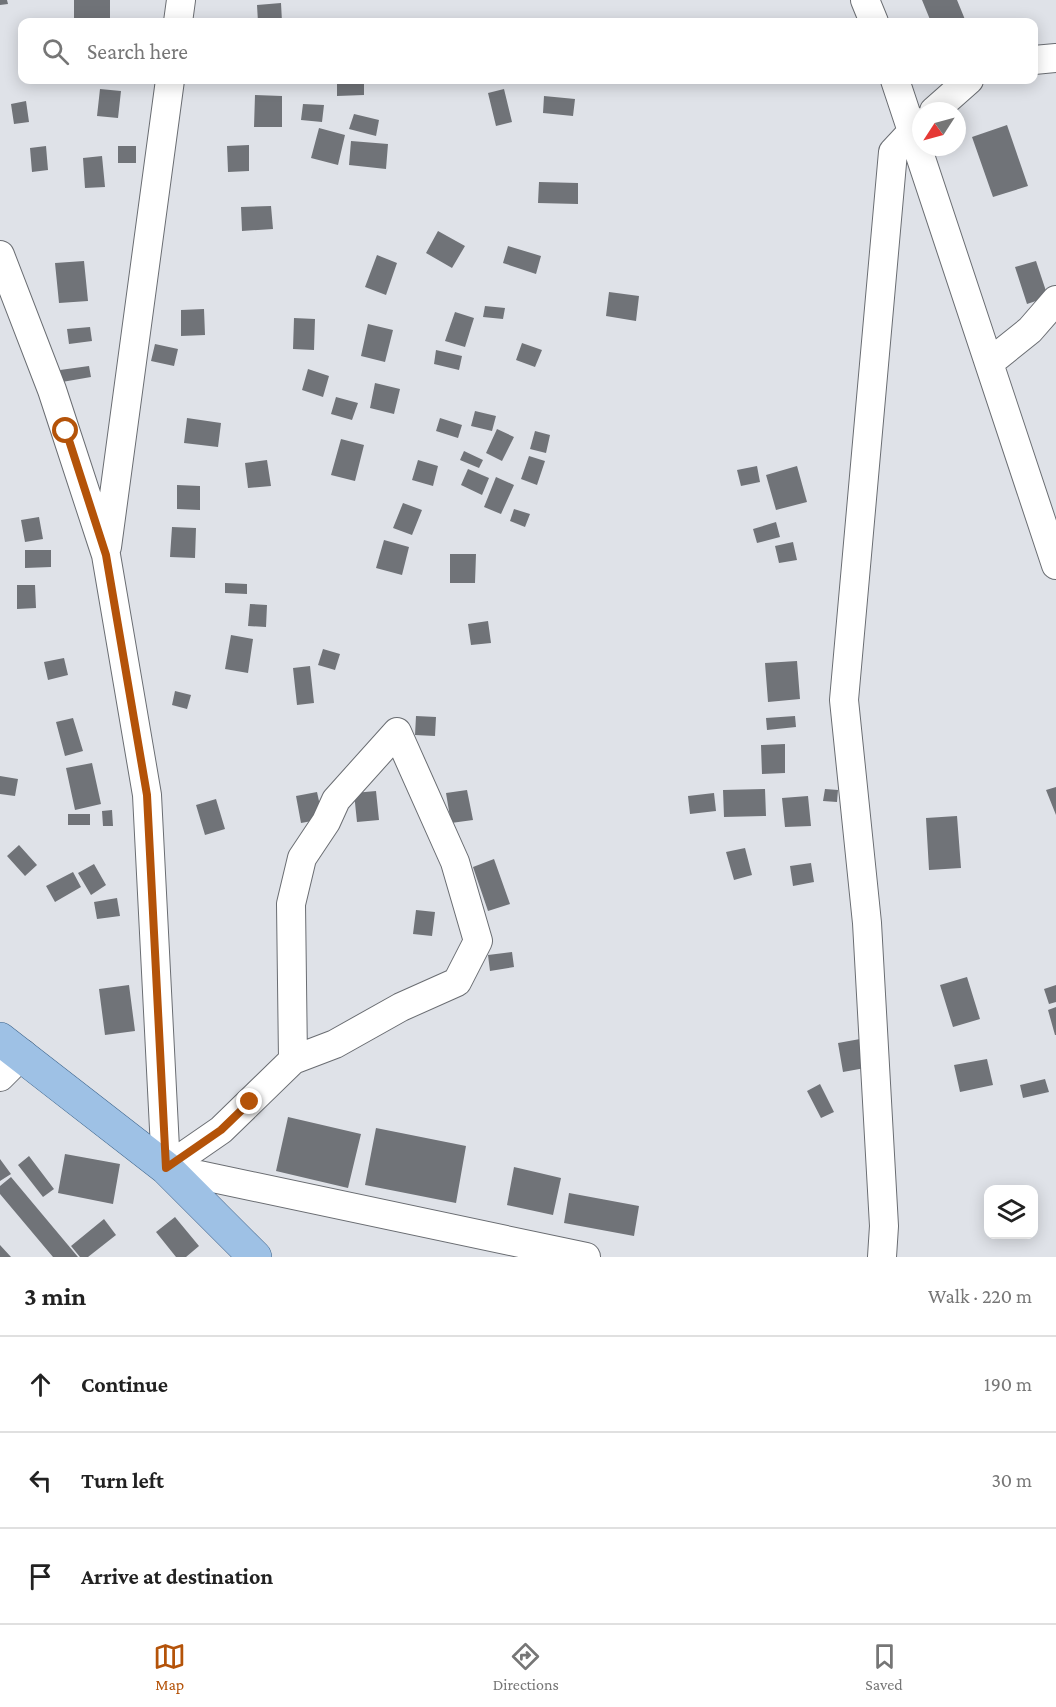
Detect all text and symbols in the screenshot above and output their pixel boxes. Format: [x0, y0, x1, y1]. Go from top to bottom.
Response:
search box [18, 18, 1038, 84]
icon: search [39, 35, 72, 68]
text: Search here [87, 39, 188, 64]
north arrow [912, 102, 966, 156]
route start [52, 417, 78, 443]
route end [236, 1088, 262, 1114]
map controls [984, 1185, 1038, 1239]
button: layers [984, 1185, 1038, 1239]
text: 3 min [24, 1282, 86, 1311]
text: Walk · 220 m [928, 1285, 1032, 1307]
icon: ahead [24, 1368, 57, 1401]
text: Continue [81, 1372, 168, 1397]
text: 190 m [984, 1373, 1032, 1395]
icon: left [24, 1464, 57, 1497]
text: Turn left [81, 1468, 164, 1493]
text: 30 m [991, 1469, 1032, 1491]
icon: arrive [24, 1560, 57, 1593]
text: Arrive at destination [81, 1564, 273, 1589]
tab: Map [153, 1640, 186, 1693]
tab: Directions [493, 1640, 559, 1693]
tab: Saved [865, 1640, 903, 1693]

